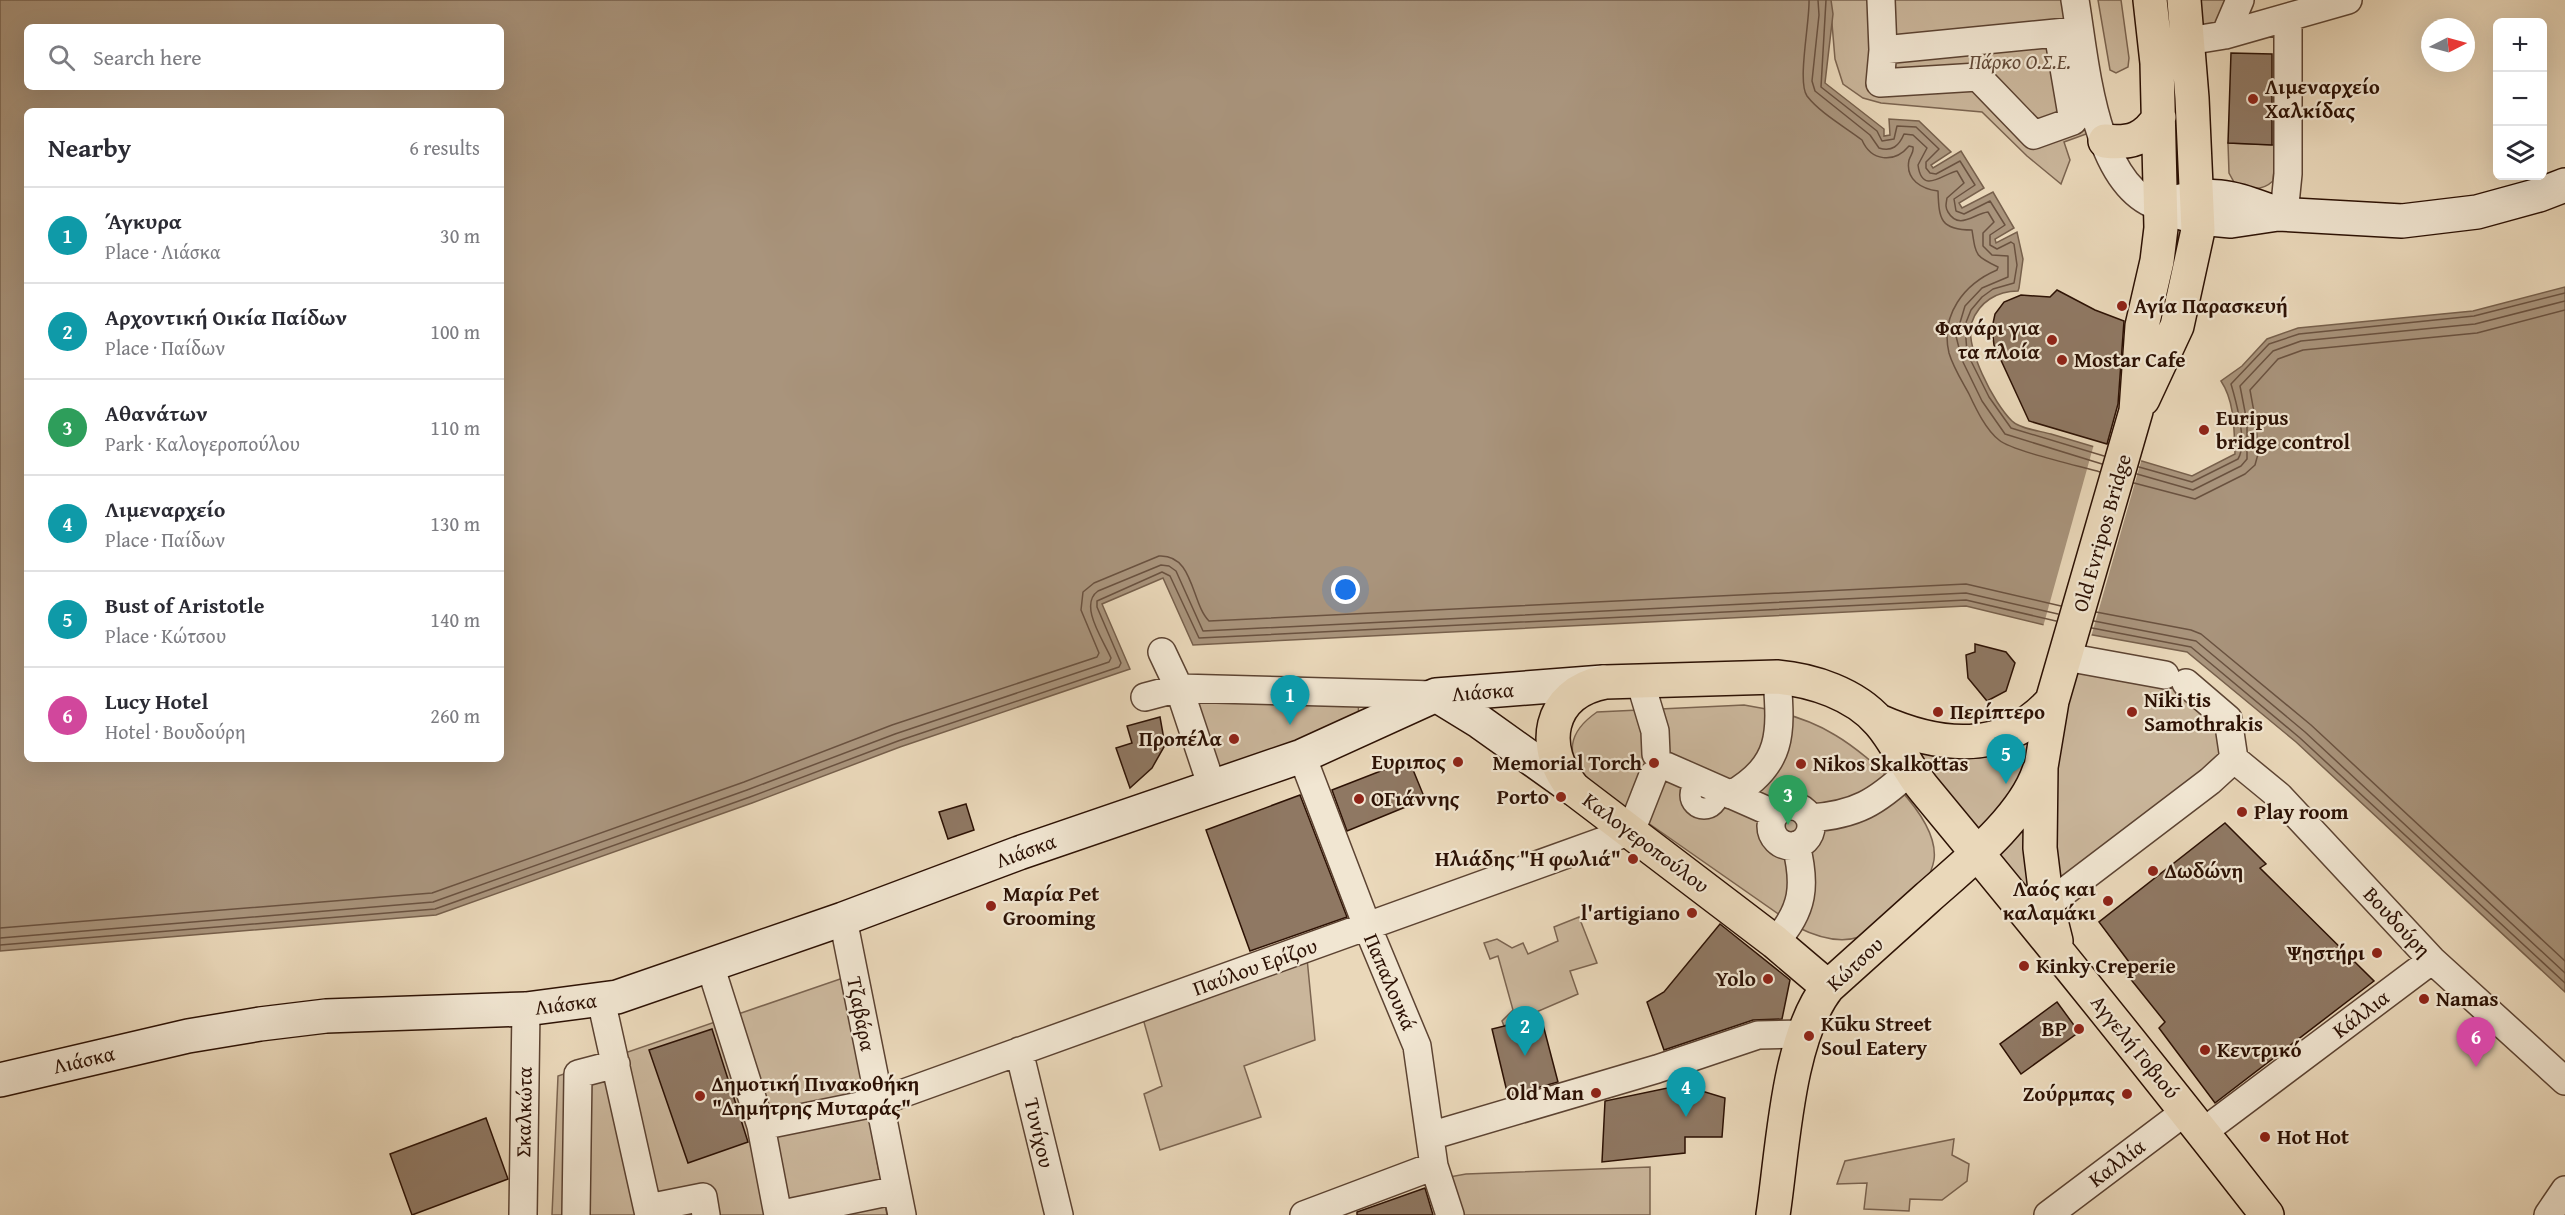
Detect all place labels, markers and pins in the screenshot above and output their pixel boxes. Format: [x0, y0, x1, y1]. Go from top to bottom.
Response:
place label: Λιμεναρχείο Χαλκίδας [2265, 71, 2380, 126]
marker: Λιμεναρχείο Χαλκίδας [2246, 92, 2260, 106]
place label: Αγία Παρασκευή [2134, 290, 2288, 321]
marker: Αγία Παρασκευή [2115, 299, 2129, 313]
place label: Φανάρι για τα πλοία [1935, 312, 2040, 367]
marker: Φανάρι για τα πλοία [2045, 333, 2059, 347]
place label: Mostar Cafe [2074, 344, 2186, 375]
marker: Mostar Cafe [2055, 353, 2069, 367]
place label: Euripus bridge control [2216, 402, 2350, 457]
marker: Euripus bridge control [2197, 423, 2211, 437]
pin: 1 [1270, 676, 1310, 725]
place label: Niki tis Samothrakis [2144, 684, 2263, 739]
place label: Περίπτερο [1950, 696, 2045, 727]
marker: Περίπτερο [1931, 705, 1945, 719]
marker: Niki tis Samothrakis [2125, 705, 2139, 719]
place label: Προπέλα [1139, 723, 1222, 754]
marker: Προπέλα [1227, 732, 1241, 746]
pin: 5 [1986, 734, 2026, 784]
place label: Ευριπος [1371, 746, 1446, 777]
place label: Memorial Torch [1493, 747, 1643, 778]
place label: Nikos Skalkottas [1813, 748, 1969, 779]
marker: Ευριπος [1451, 755, 1465, 769]
marker: Memorial Torch [1647, 756, 1661, 770]
marker: Nikos Skalkottas [1794, 757, 1808, 771]
pin: 3 [1768, 776, 1808, 825]
place label: Porto [1497, 781, 1549, 812]
place label: ΟΓιάννης [1371, 783, 1460, 814]
marker: Porto [1554, 790, 1568, 804]
marker: ΟΓιάννης [1352, 792, 1366, 806]
place label: Play room [2254, 796, 2349, 827]
marker: Play room [2235, 805, 2249, 819]
place label: Ηλιάδης "Η φωλιά" [1435, 843, 1621, 874]
marker: Ηλιάδης "Η φωλιά" [1626, 852, 1640, 866]
place label: Δωδώνη [2164, 855, 2243, 886]
marker: Δωδώνη [2146, 864, 2160, 878]
place label: Λαός και καλαμάκι [2003, 873, 2096, 928]
place label: Μαρία Pet Grooming [1003, 878, 1099, 933]
marker: Λαός και καλαμάκι [2101, 894, 2115, 908]
place label: l'artigiano [1581, 897, 1680, 928]
marker: Μαρία Pet Grooming [984, 899, 998, 913]
marker: l'artigiano [1685, 906, 1699, 920]
place label: Ψηστήρι [2286, 937, 2365, 968]
marker: Ψηστήρι [2370, 946, 2384, 960]
place label: Kinky Creperie [2036, 950, 2176, 981]
marker: Kinky Creperie [2017, 959, 2031, 973]
place label: Yolo [1715, 963, 1756, 994]
marker: Yolo [1761, 972, 1775, 986]
place label: Namas [2436, 983, 2499, 1014]
marker: Namas [2417, 992, 2431, 1006]
pin: 2 [1506, 1006, 1544, 1056]
place label: Kūku Street Soul Eatery [1821, 1008, 1932, 1063]
place label: BP [2042, 1013, 2067, 1044]
pin: 6 [2456, 1018, 2496, 1067]
marker: BP [2072, 1022, 2086, 1036]
marker: Kūku Street Soul Eatery [1802, 1029, 1816, 1043]
place label: Κεντρικό [2217, 1034, 2302, 1065]
marker: Κεντρικό [2198, 1043, 2212, 1057]
place label: Δημοτική Πινακοθήκη "Δημήτρης Μυταράς" [711, 1068, 919, 1123]
pin: 4 [1666, 1068, 1706, 1117]
place label: Old Man [1506, 1077, 1585, 1108]
place label: Ζούρμπας [2023, 1078, 2115, 1109]
marker: Old Man [1589, 1086, 1603, 1100]
marker: Ζούρμπας [2120, 1087, 2134, 1101]
marker: Δημοτική Πινακοθήκη "Δημήτρης Μυταράς" [693, 1089, 707, 1103]
place label: Hot Hot [2277, 1121, 2349, 1152]
marker: Hot Hot [2258, 1130, 2272, 1144]

